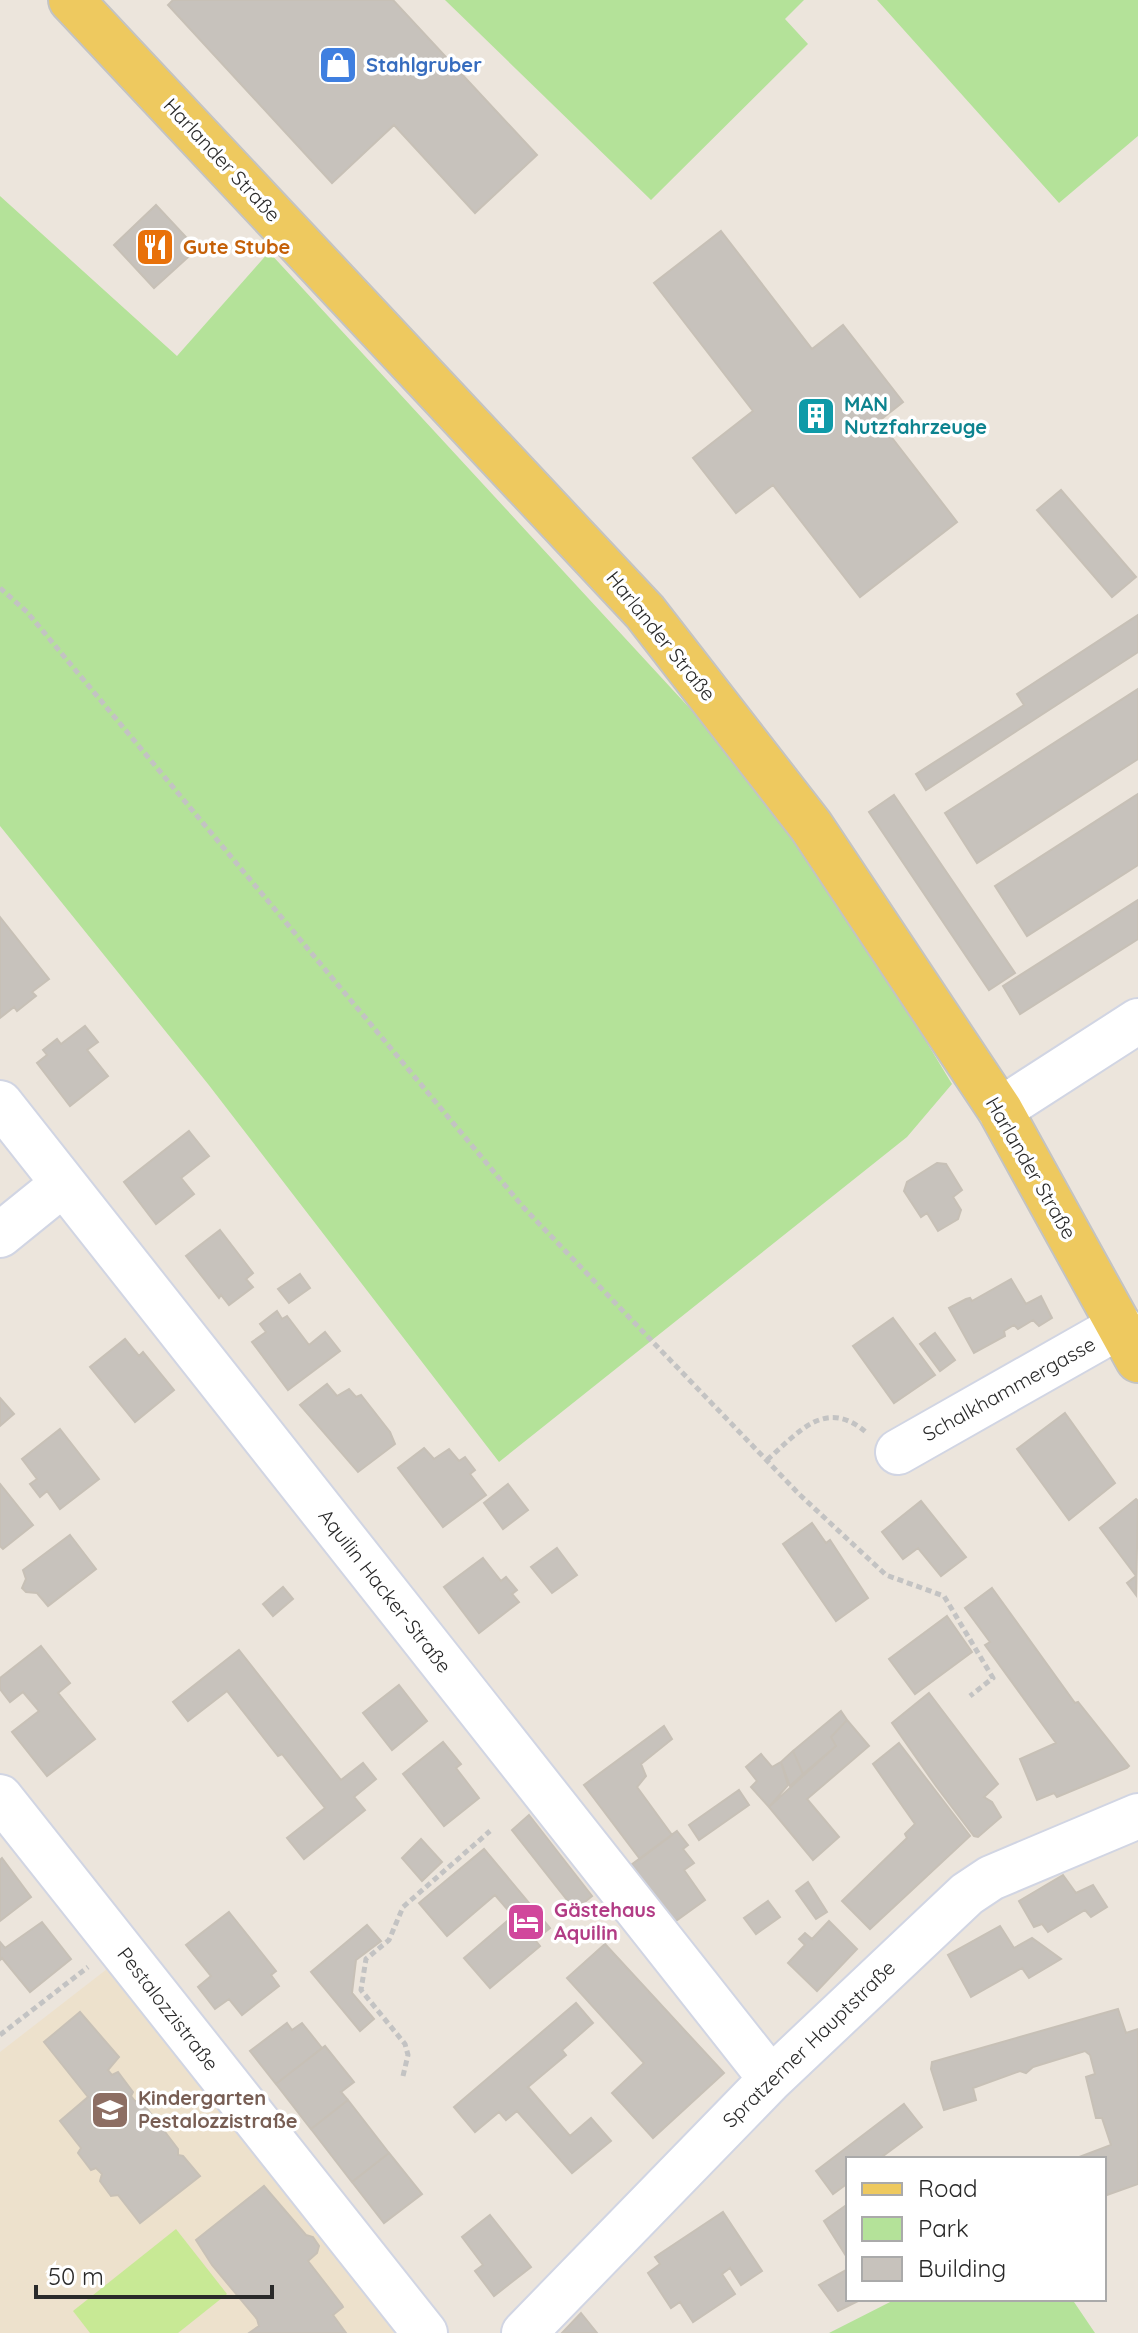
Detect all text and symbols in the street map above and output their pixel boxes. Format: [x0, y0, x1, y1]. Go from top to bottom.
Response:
shop icon: Stahlgruber [317, 44, 359, 86]
place label: Stahlgruber [366, 52, 482, 77]
street label: Harlander Straße [159, 93, 286, 227]
restaurant icon: Gute Stube [134, 226, 176, 268]
place label: Gute Stube [183, 234, 290, 259]
place label: MAN Nutzfahrzeuge [844, 391, 987, 439]
building icon: MAN Nutzfahrzeuge [795, 395, 837, 437]
street label: Harlander Straße [601, 566, 721, 706]
street label: Harlander Straße [981, 1092, 1082, 1243]
street label: Schalkhammergasse [918, 1331, 1099, 1446]
street label: Aquilin Hacker-Straße [313, 1504, 457, 1678]
place label: Gästehaus Aquilin [554, 1897, 656, 1945]
hotel icon: Gästehaus Aquilin [505, 1901, 547, 1943]
street label: Pestalozzistraße [112, 1942, 224, 2076]
street label: Spratzerner Hauptstraße [717, 1955, 900, 2133]
place label: Kindergarten Pestalozzistraße [138, 2085, 298, 2133]
school or university icon: Kindergarten Pestalozzistraße [89, 2089, 131, 2131]
legend [846, 2157, 1106, 2301]
text: Road [918, 2173, 978, 2203]
text: Park [918, 2213, 969, 2243]
scale bar [36, 2249, 272, 2299]
text: Building [918, 2253, 1006, 2283]
text: 50 m [48, 2261, 104, 2291]

